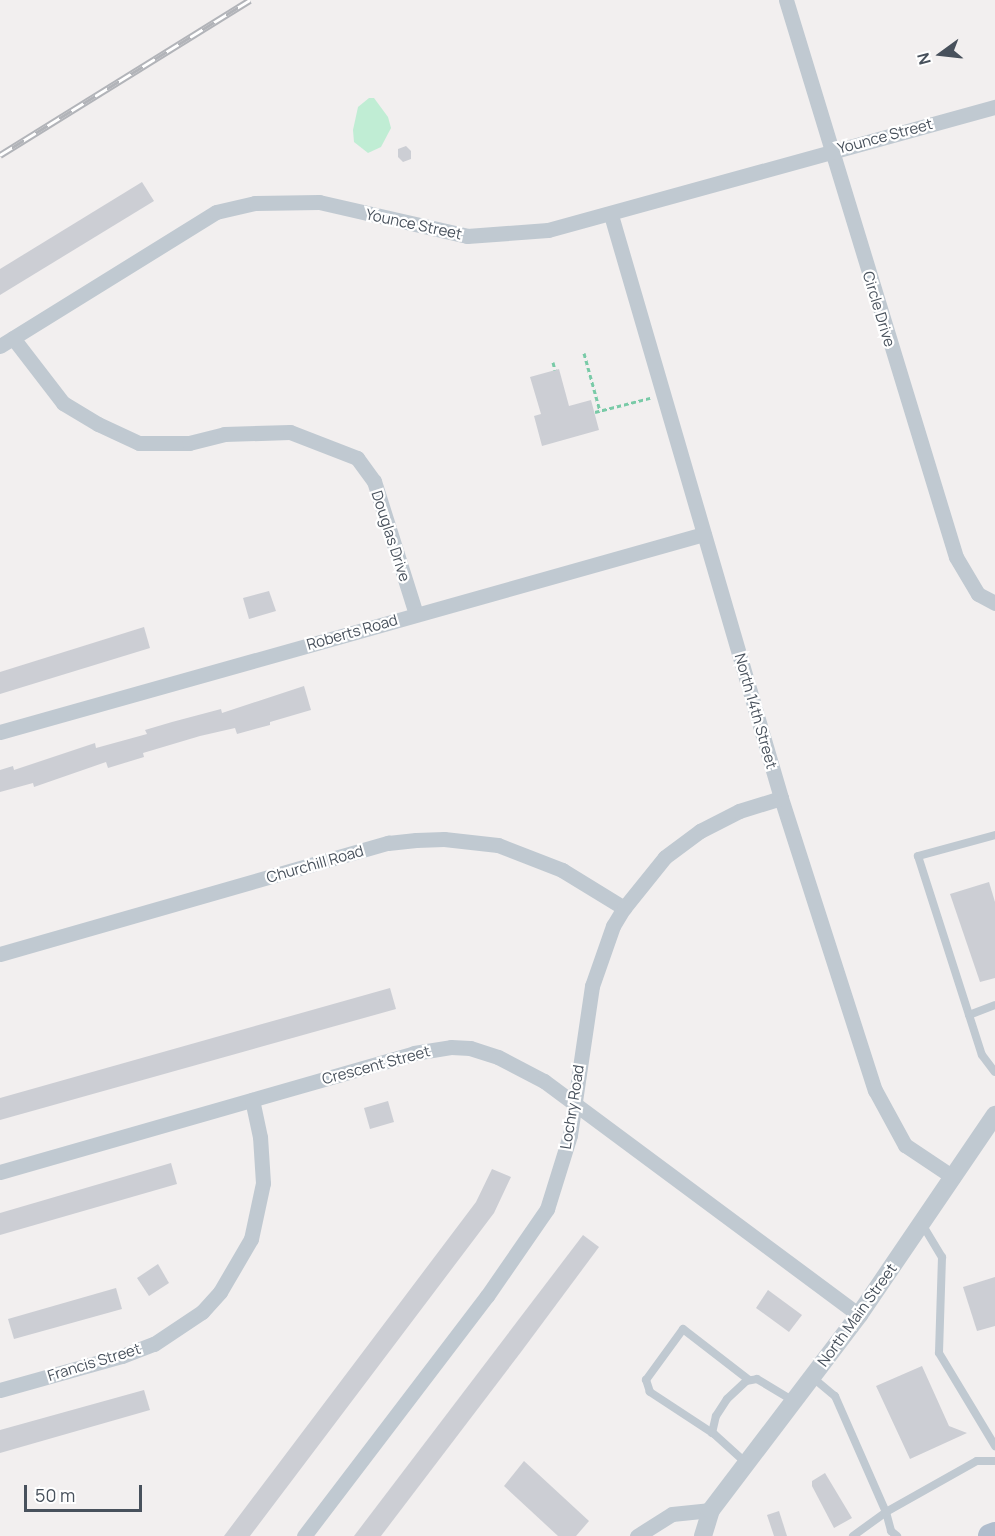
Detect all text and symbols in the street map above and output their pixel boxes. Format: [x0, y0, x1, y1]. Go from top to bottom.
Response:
north arrow [911, 24, 971, 84]
text: N [911, 50, 936, 67]
street label: Younce Street [835, 115, 935, 157]
street label: Younce Street [364, 205, 464, 243]
street label: Circle Drive [859, 269, 899, 349]
street label: Douglas Drive [368, 488, 414, 584]
street label: Roberts Road [304, 610, 400, 654]
street label: North 14th Street [731, 651, 781, 771]
street label: Churchill Road [264, 842, 366, 886]
street label: Crescent Street [320, 1042, 432, 1088]
street label: Lochry Road [556, 1063, 588, 1151]
street label: North Main Street [814, 1260, 900, 1370]
street label: Francis Street [45, 1339, 143, 1385]
scale bar [27, 1473, 146, 1511]
text: 50 m [35, 1483, 75, 1507]

